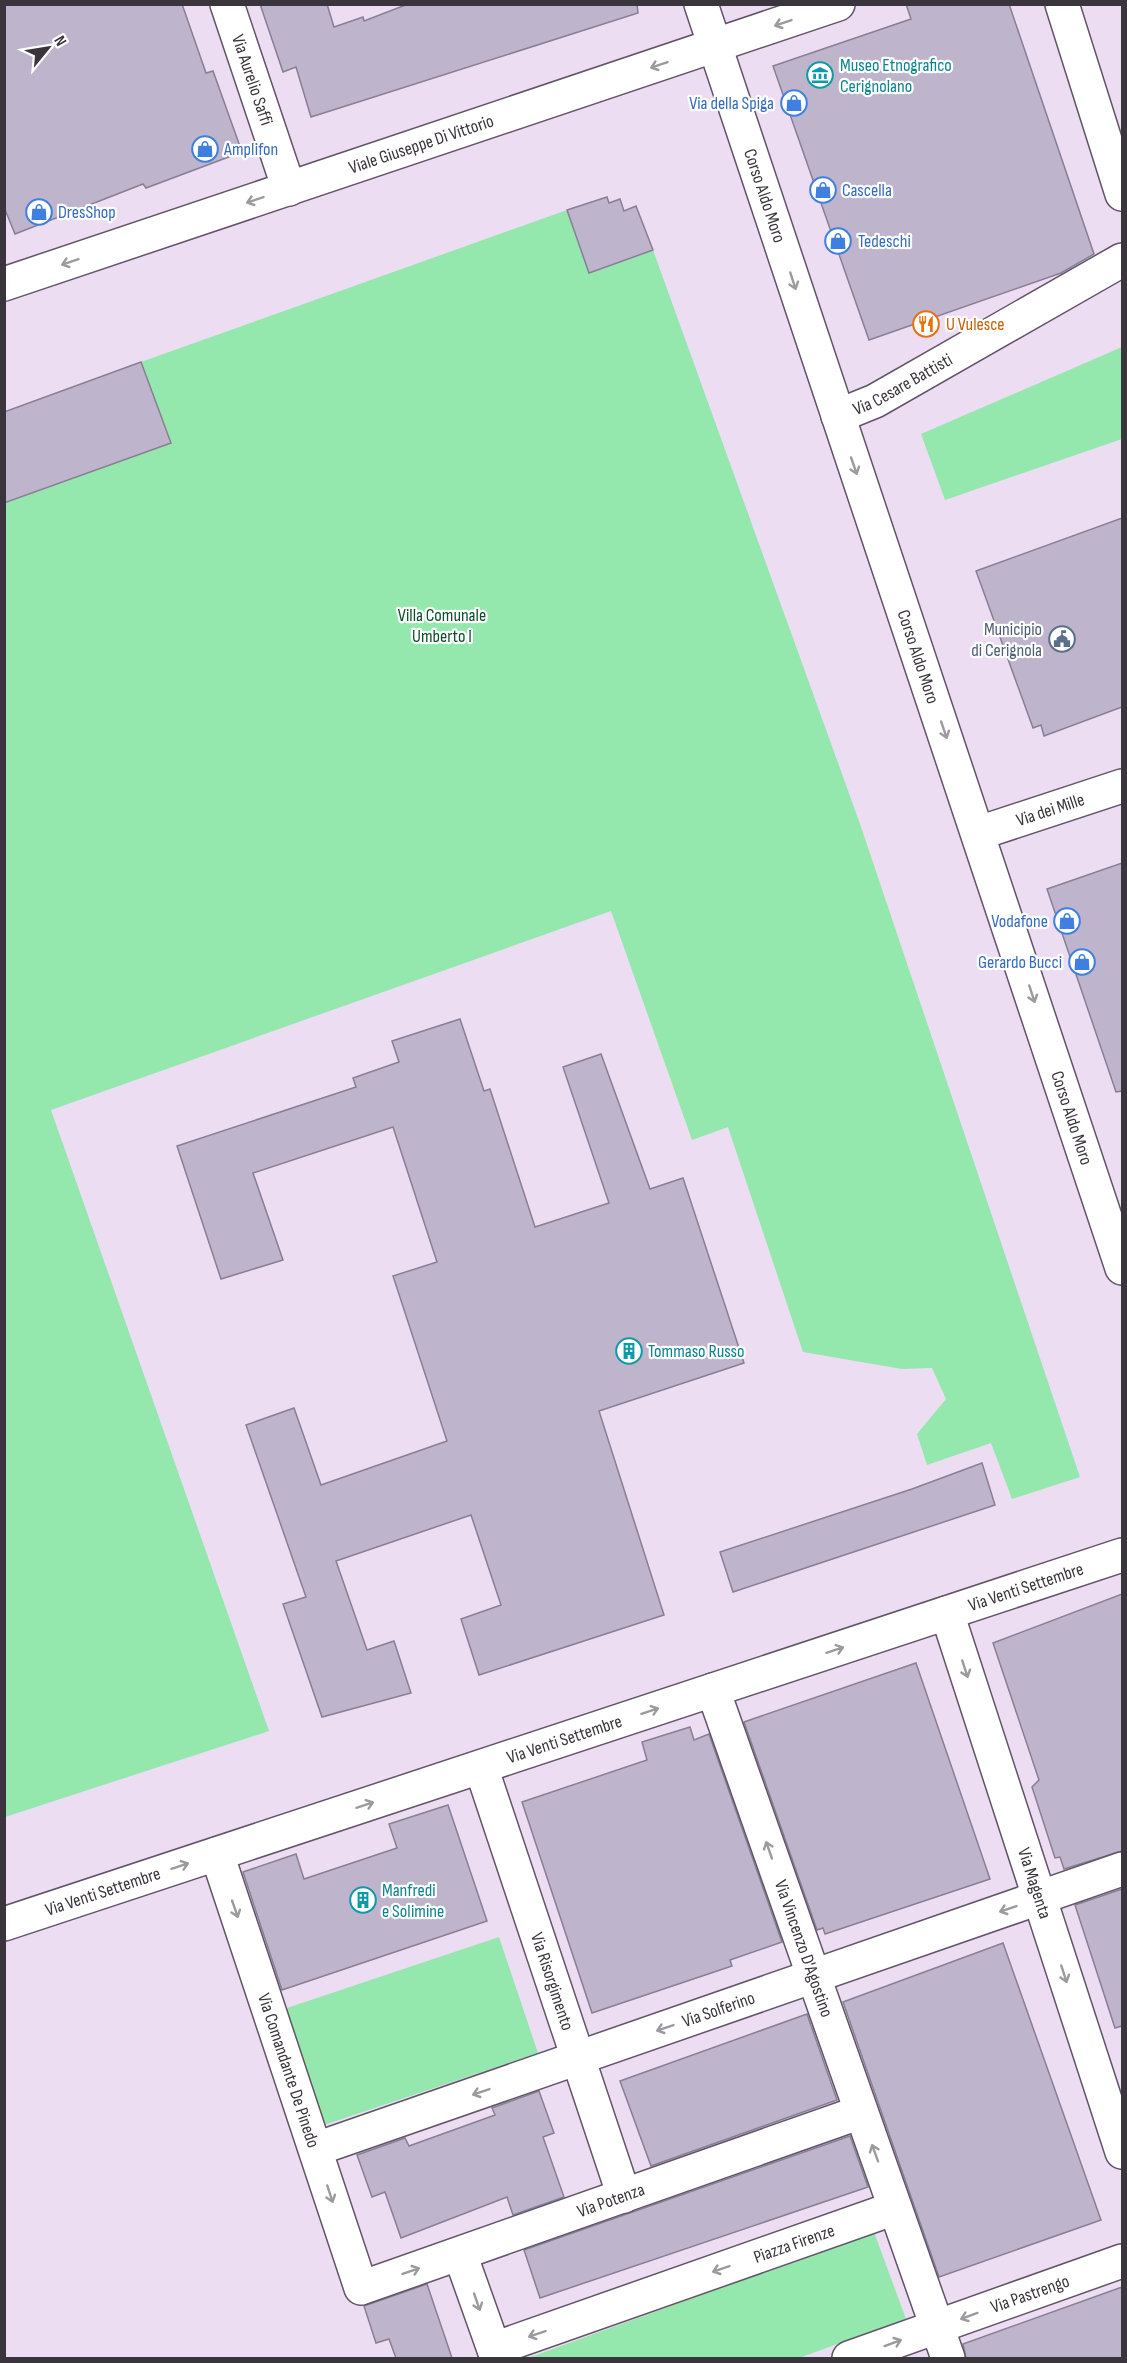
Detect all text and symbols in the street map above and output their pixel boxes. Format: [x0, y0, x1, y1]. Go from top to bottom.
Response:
north arrow [18, 18, 78, 78]
one-way arrow [774, 18, 793, 29]
street label: Via Aurelio Saffi [227, 32, 277, 128]
text: N [49, 33, 70, 50]
place label: Museo Etnografico Cerignolano [840, 55, 952, 97]
one-way arrow [650, 60, 669, 71]
museum icon: Museo Etnografico Cerignolano [805, 60, 835, 90]
shop icon: Via della Spiga [779, 88, 809, 118]
place label: Via della Spiga [689, 93, 774, 114]
street label: Viale Giuseppe Di Vittorio [346, 110, 496, 178]
shop icon: Amplifon [190, 134, 220, 164]
place label: Amplifon [223, 139, 278, 160]
street label: Corso Aldo Moro [739, 146, 790, 245]
shop icon: Cascella [808, 175, 838, 205]
place label: Cascella [842, 180, 892, 201]
one-way arrow [246, 195, 265, 206]
shop icon: DresShop [24, 197, 54, 227]
place label: DresShop [58, 202, 116, 223]
shop icon: Tedeschi [823, 226, 853, 256]
place label: Tedeschi [858, 231, 911, 252]
one-way arrow [61, 257, 80, 268]
one-way arrow [788, 271, 799, 290]
restaurant icon: U Vulesce [911, 309, 941, 339]
place label: U Vulesce [946, 314, 1005, 335]
street label: Via Cesare Battisti [850, 349, 956, 420]
one-way arrow [850, 456, 861, 475]
park label: Villa Comunale Umberto I [398, 605, 486, 647]
street label: Corso Aldo Moro [893, 607, 943, 706]
place label: Municipio di Cerignola [971, 619, 1042, 661]
public building icon: Municipio di Cerignola [1047, 624, 1077, 654]
one-way arrow [940, 720, 951, 739]
street label: Via dei Mille [1014, 789, 1087, 831]
shop icon: Vodafone [1052, 906, 1082, 936]
place label: Vodafone [991, 911, 1048, 932]
shop icon: Gerardo Bucci [1067, 947, 1097, 977]
place label: Gerardo Bucci [978, 952, 1062, 973]
one-way arrow [1028, 984, 1039, 1003]
street label: Corso Aldo Moro [1046, 1068, 1097, 1168]
building icon: Tommaso Russo [614, 1336, 644, 1366]
place label: Tommaso Russo [648, 1341, 744, 1362]
street label: Via Venti Settembre [966, 1558, 1086, 1616]
one-way arrow [825, 1644, 844, 1655]
one-way arrow [960, 1659, 971, 1678]
one-way arrow [640, 1705, 659, 1716]
street label: Via Venti Settembre [504, 1711, 625, 1768]
one-way arrow [355, 1799, 374, 1810]
one-way arrow [762, 1841, 773, 1860]
street label: Via Magenta [1013, 1845, 1056, 1922]
one-way arrow [170, 1860, 189, 1871]
street label: Via Venti Settembre [43, 1863, 163, 1921]
street label: Via Vincenzo D'Agostino [770, 1877, 837, 2020]
place label: Manfredi e Solimine [382, 1880, 444, 1922]
building icon: Manfredi e Solimine [348, 1885, 378, 1915]
one-way arrow [231, 1899, 242, 1918]
one-way arrow [999, 1905, 1018, 1916]
street label: Via Risorgimento [526, 1930, 578, 2033]
one-way arrow [1060, 1964, 1071, 1983]
street label: Via Solferino [679, 1987, 758, 2032]
street label: Via Comandante De Pinedo [253, 1991, 324, 2150]
one-way arrow [656, 2024, 675, 2035]
one-way arrow [471, 2087, 490, 2098]
one-way arrow [869, 2144, 880, 2162]
street label: Via Potenza [574, 2179, 647, 2222]
one-way arrow [325, 2184, 336, 2203]
street label: Piazza Firenze [751, 2220, 837, 2268]
one-way arrow [401, 2265, 420, 2276]
one-way arrow [712, 2265, 731, 2276]
street label: Via Pastrengo [988, 2271, 1072, 2318]
one-way arrow [472, 2292, 483, 2310]
one-way arrow [960, 2311, 978, 2322]
one-way arrow [528, 2330, 547, 2341]
one-way arrow [883, 2336, 902, 2347]

